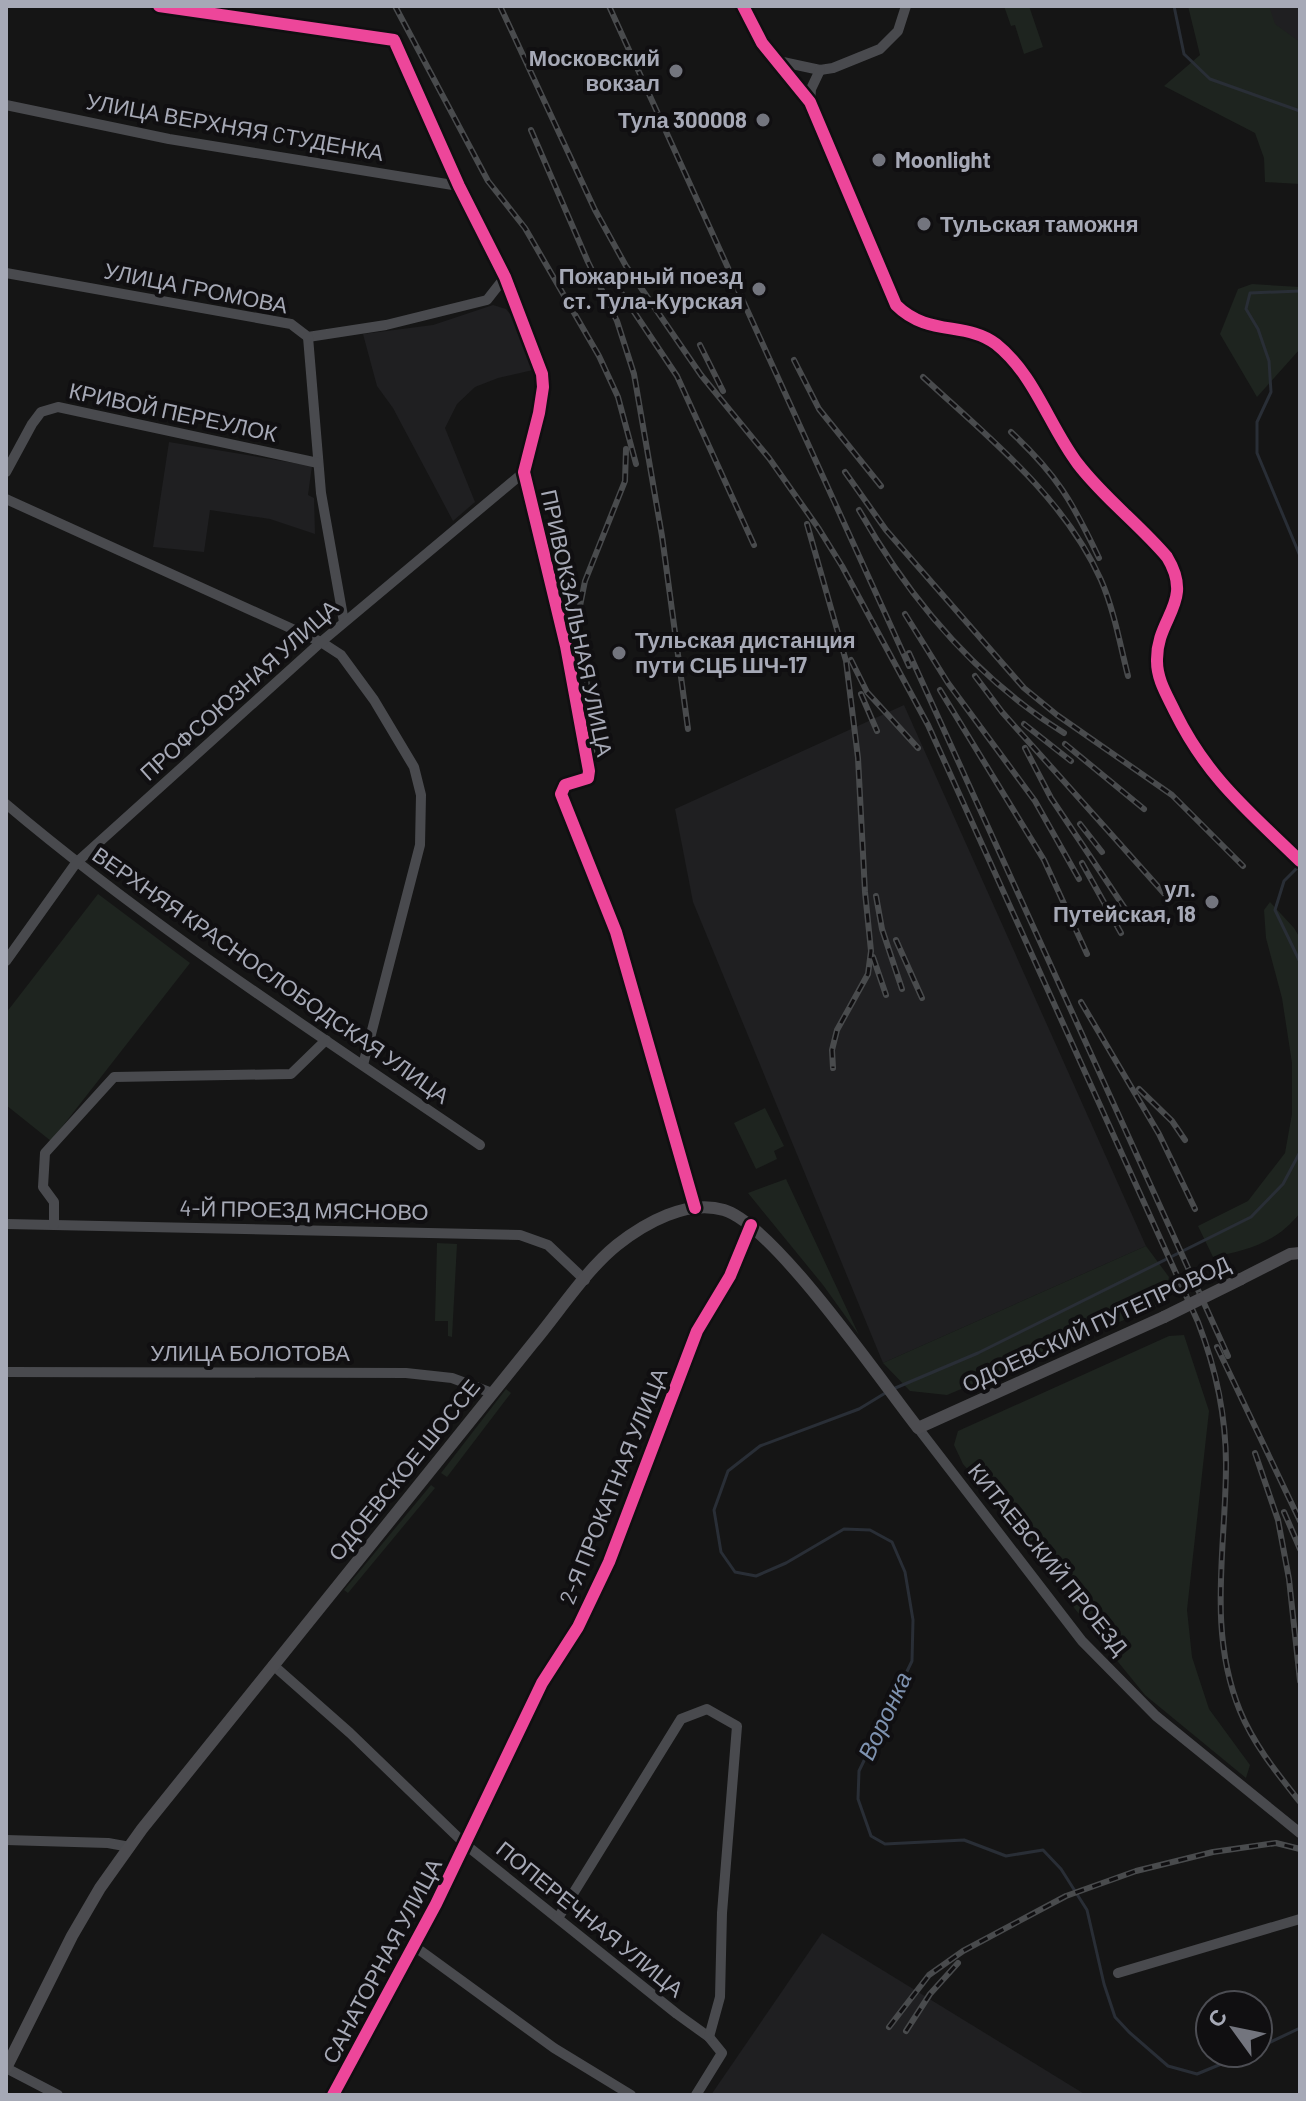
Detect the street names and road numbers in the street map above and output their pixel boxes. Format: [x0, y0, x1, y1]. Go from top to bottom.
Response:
street label: УЛИЦА ВЕРХНЯЯ CТУДЕНКА [84, 87, 386, 166]
street label: УЛИЦА ГРОМОВА [102, 257, 290, 319]
street label: КРИВОЙ ПЕРЕУЛОК [67, 376, 280, 446]
street label: ПРИВОКЗАЛЬНАЯ УЛИЦА [536, 487, 619, 759]
street label: ПРОФСОЮЗНАЯ УЛИЦА [134, 593, 343, 786]
street label: ВЕРХНЯЯ КРАСНОСЛОБОДСКАЯ УЛИЦА [88, 840, 455, 1109]
street label: 4-Й ПРОЕЗД МЯСНОВО [179, 1194, 429, 1225]
street label: ОДОЕВСКИЙ ПУТЕПРОВОД [958, 1249, 1234, 1398]
street label: УЛИЦА БОЛОТОВА [150, 1339, 350, 1366]
street label: 2-Я ПРОКАТНАЯ УЛИЦА [553, 1363, 672, 1608]
street label: ОДОЕВСКОЕ ШОССЕ [322, 1374, 485, 1566]
street label: КИТАЕВСКИЙ ПРОЕЗД [963, 1457, 1134, 1660]
street label: ПОПЕРЕЧНАЯ УЛИЦА [491, 1835, 689, 2003]
street label: САНАТОРНАЯ УЛИЦА [316, 1853, 447, 2068]

